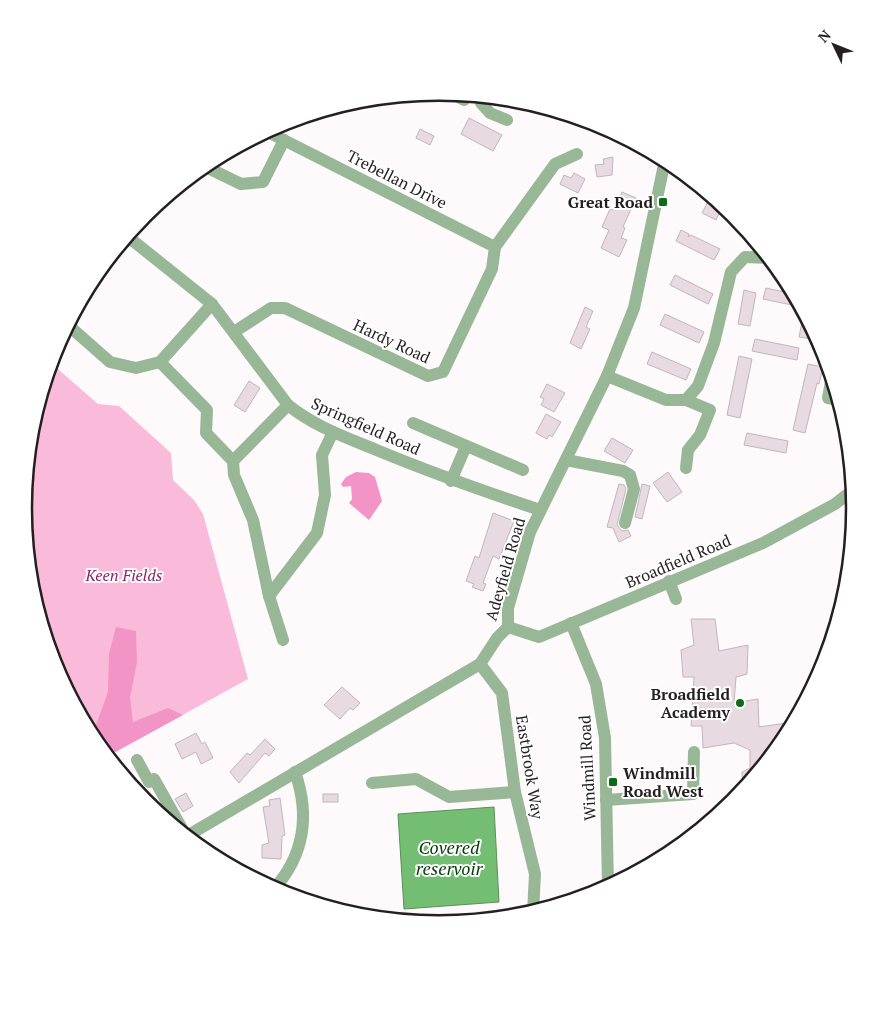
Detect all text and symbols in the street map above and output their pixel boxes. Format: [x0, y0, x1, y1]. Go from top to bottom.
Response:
north arrow [809, 20, 859, 70]
text: N [814, 25, 835, 46]
street label: Trebellan Drive [343, 144, 451, 214]
place label: Great Road [568, 191, 653, 213]
marker: Great Road [657, 196, 669, 208]
street label: Hardy Road [350, 314, 434, 368]
street label: Springfield Road [308, 392, 424, 460]
street label: Adeyfield Road [480, 515, 530, 623]
street label: Broadfield Road [622, 529, 734, 593]
park label: Keen Fields [84, 564, 163, 586]
place label: Broadfield Academy [651, 683, 731, 723]
marker: Broadfield Academy [734, 697, 746, 709]
street label: Eastbrook Way [511, 713, 549, 821]
street label: Windmill Road [573, 714, 601, 821]
place label: Windmill Road West [623, 762, 704, 802]
marker: Windmill Road West [607, 776, 619, 788]
water label: Covered reservoir [416, 835, 483, 880]

